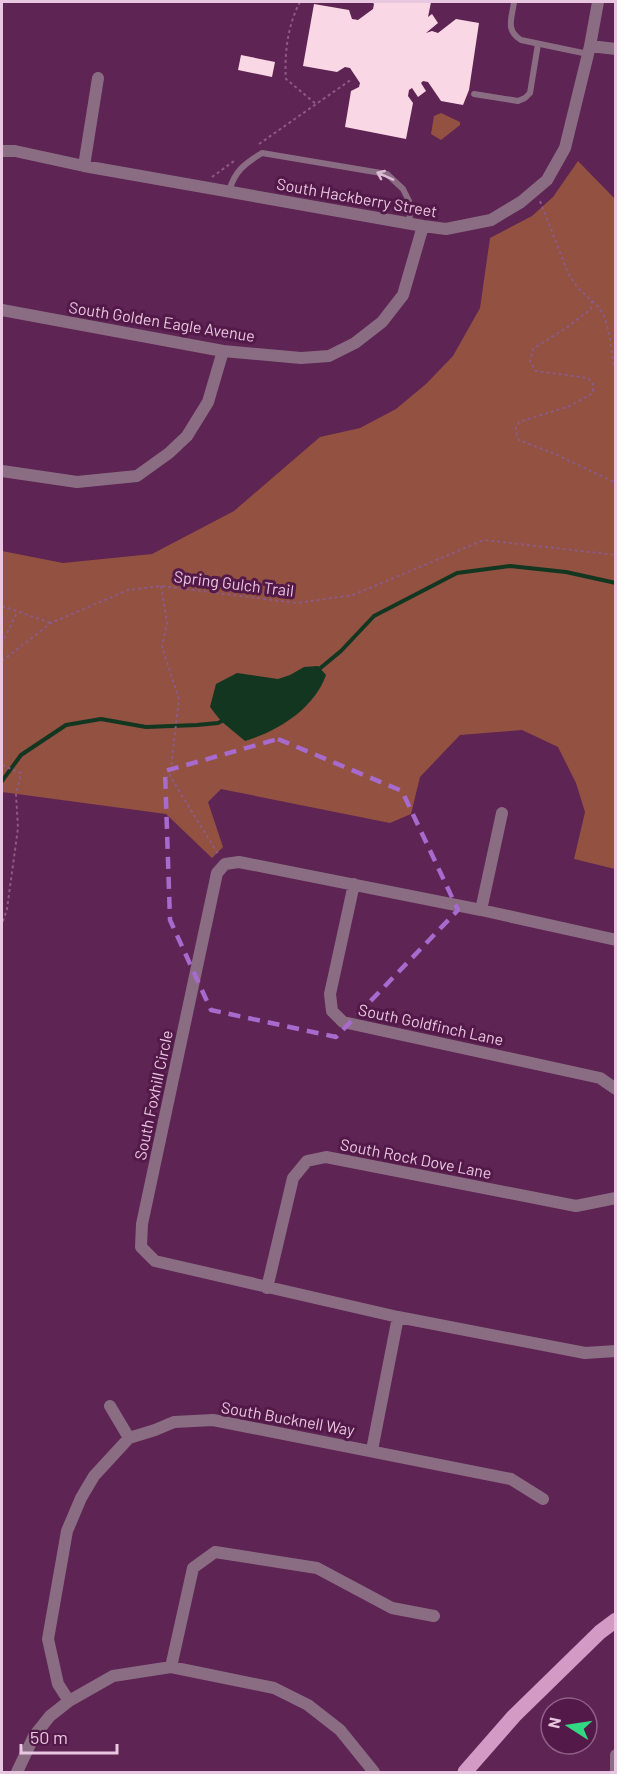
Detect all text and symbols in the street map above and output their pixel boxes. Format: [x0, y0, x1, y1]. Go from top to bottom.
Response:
one-way arrow [377, 170, 395, 181]
street label: South Hackberry Street [275, 174, 439, 220]
street label: South Golden Eagle Avenue [68, 297, 256, 345]
street label: Spring Gulch Trail [173, 566, 295, 600]
street label: South Goldfinch Lane [357, 999, 505, 1049]
street label: South Foxhill Circle [130, 1028, 176, 1162]
street label: South Rock Dove Lane [339, 1134, 493, 1182]
street label: South Bucknell Way [220, 1397, 357, 1439]
north arrow [539, 1696, 599, 1756]
text: N [543, 1716, 564, 1730]
scale bar [21, 1717, 117, 1755]
text: 50 m [30, 1726, 68, 1748]

